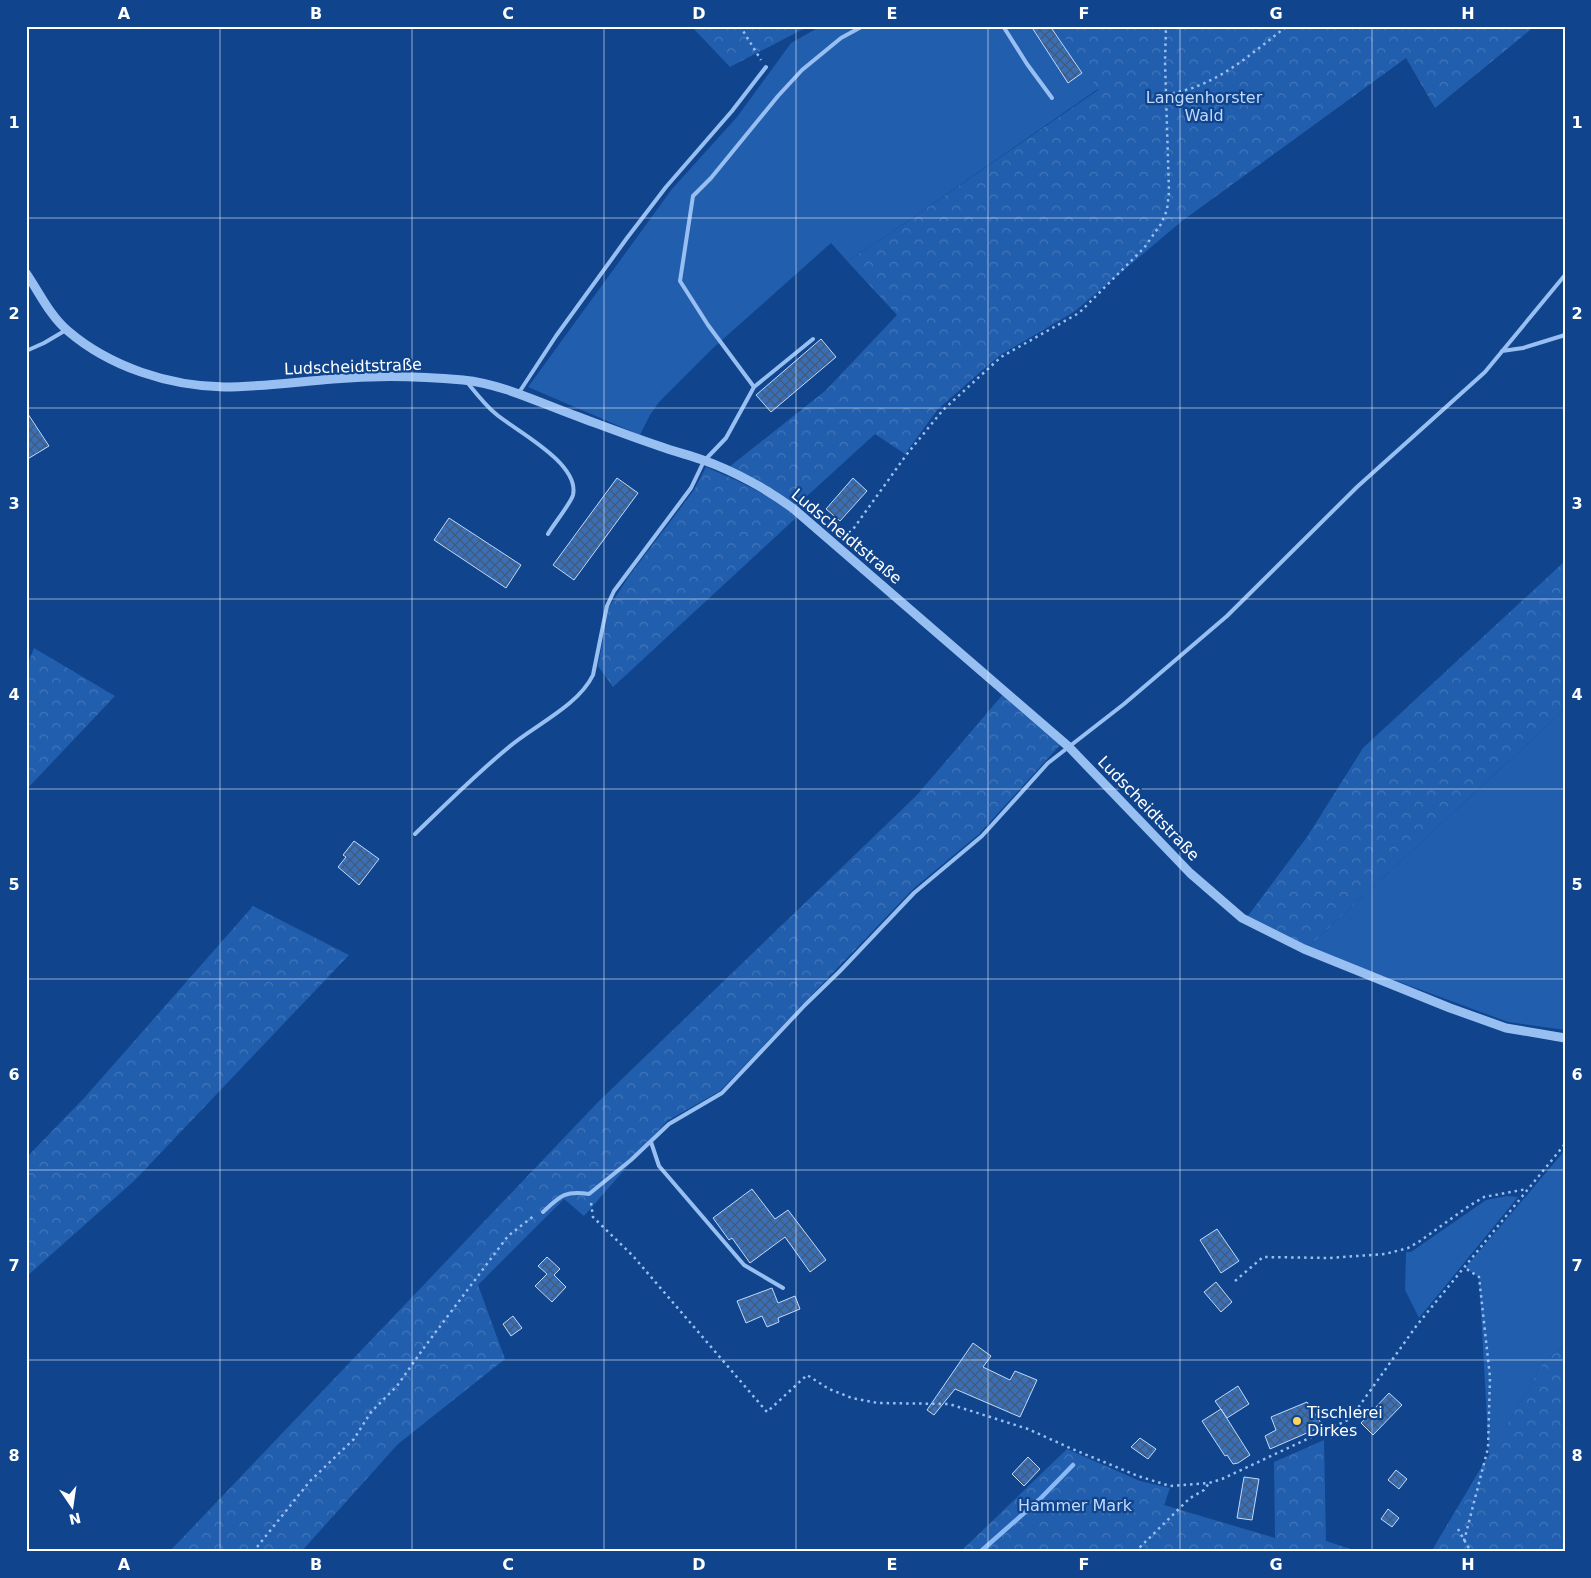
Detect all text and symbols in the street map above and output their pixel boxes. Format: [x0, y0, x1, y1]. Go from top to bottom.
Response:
text: A [118, 4, 131, 23]
text: B [310, 4, 322, 23]
text: C [502, 4, 514, 23]
text: D [692, 4, 706, 23]
text: E [887, 4, 897, 23]
text: F [1079, 4, 1089, 23]
text: G [1269, 4, 1283, 23]
text: H [1461, 4, 1475, 23]
park label: Langenhorster Wald [1146, 88, 1263, 125]
text: 1 [8, 113, 20, 132]
text: 1 [1571, 113, 1583, 132]
text: 2 [8, 304, 20, 323]
text: 2 [1571, 304, 1583, 323]
street label: Ludscheidtstraße [284, 355, 422, 378]
street label: Ludscheidtstraße [788, 485, 906, 588]
text: 3 [8, 494, 20, 513]
text: 3 [1571, 494, 1583, 513]
text: 4 [8, 685, 20, 704]
text: 4 [1571, 685, 1583, 704]
street label: Ludscheidtstraße [1094, 752, 1203, 865]
text: 5 [8, 875, 20, 894]
text: 5 [1571, 875, 1583, 894]
text: 6 [8, 1065, 20, 1084]
text: 6 [1571, 1065, 1583, 1084]
text: 7 [8, 1256, 20, 1275]
text: 7 [1571, 1256, 1583, 1275]
place label: Tischlerei Dirkes [1306, 1403, 1383, 1440]
marker: Tischlerei Dirkes [1291, 1415, 1303, 1427]
text: 8 [8, 1446, 20, 1465]
text: 8 [1571, 1446, 1583, 1465]
north arrow [48, 1480, 98, 1530]
park label: Hammer Mark [1018, 1496, 1133, 1515]
text: N [67, 1510, 82, 1528]
text: A [118, 1555, 131, 1574]
text: B [310, 1555, 322, 1574]
text: C [502, 1555, 514, 1574]
text: D [692, 1555, 706, 1574]
text: E [887, 1555, 897, 1574]
text: F [1079, 1555, 1089, 1574]
text: G [1269, 1555, 1283, 1574]
text: H [1461, 1555, 1475, 1574]

